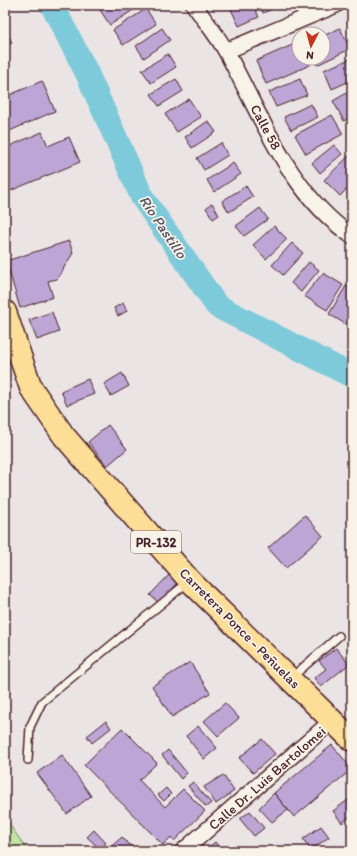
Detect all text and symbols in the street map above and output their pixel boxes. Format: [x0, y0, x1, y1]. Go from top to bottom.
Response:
north arrow [291, 26, 331, 66]
text: N [306, 49, 314, 62]
street label: Calle 58 [247, 102, 285, 153]
water label: Río Pastillo [135, 192, 191, 263]
road number: PR-132 [131, 531, 181, 553]
street label: Carretera Ponce - Peñuelas [176, 564, 304, 692]
street label: Calle Dr. Luis Bartolomei [205, 723, 329, 834]

